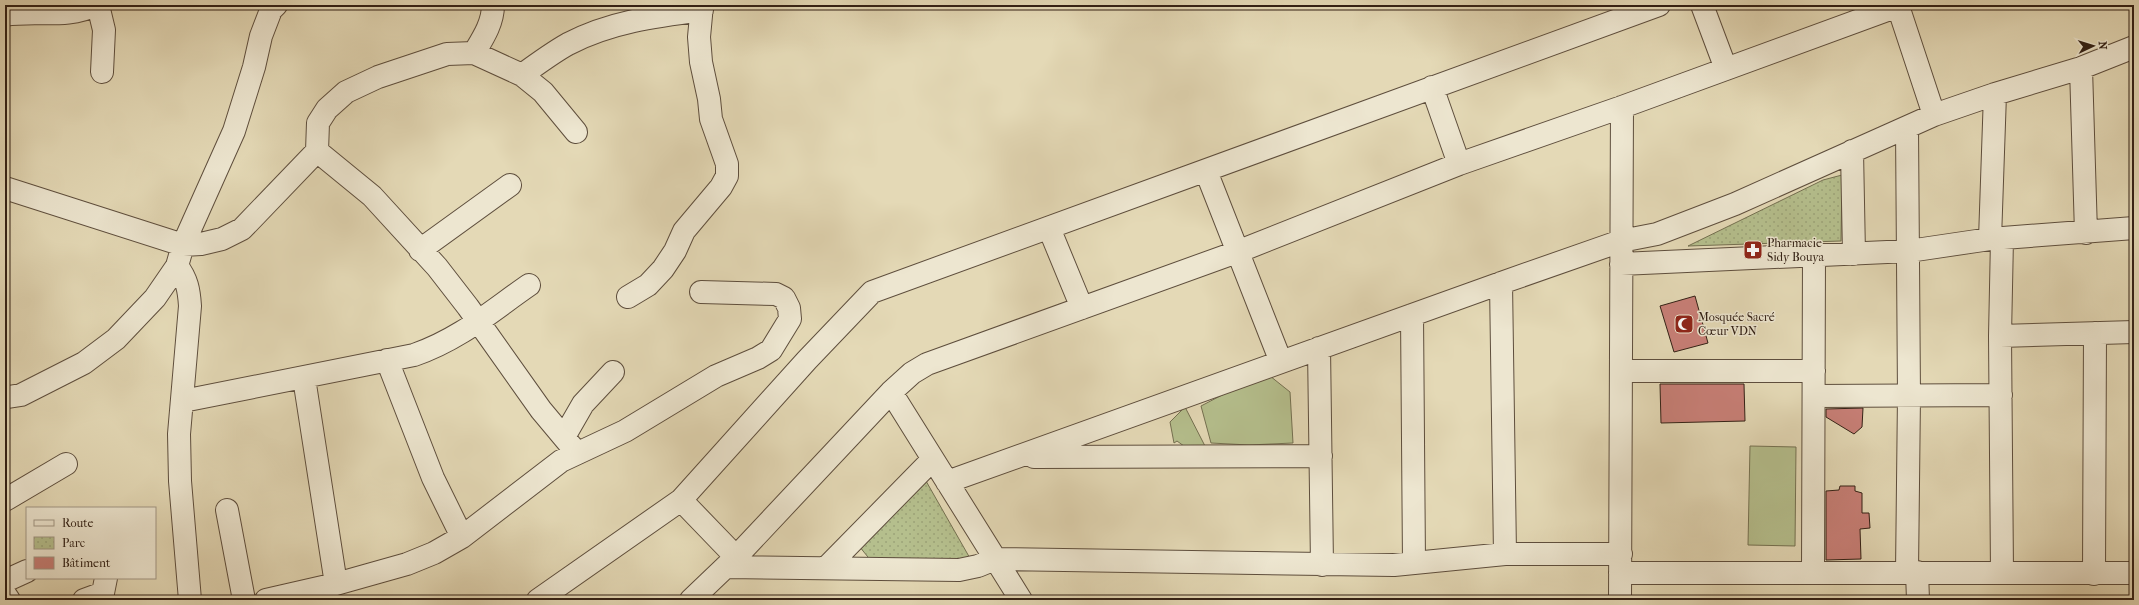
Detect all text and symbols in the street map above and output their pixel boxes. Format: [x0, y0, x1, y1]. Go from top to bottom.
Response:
north arrow [2073, 26, 2113, 66]
text: N [2096, 41, 2109, 51]
place label: Pharmacie Sidy Bouya [1767, 236, 1825, 264]
pharmacy icon: Pharmacie Sidy Bouya [1742, 239, 1764, 261]
place label: Mosquée Sacré Cœur VDN [1698, 310, 1775, 338]
mosque icon: Mosquée Sacré Cœur VDN [1673, 313, 1695, 335]
legend [26, 507, 156, 579]
text: Route [62, 516, 94, 530]
text: Parc [62, 536, 85, 550]
text: Bâtiment [62, 556, 111, 570]

